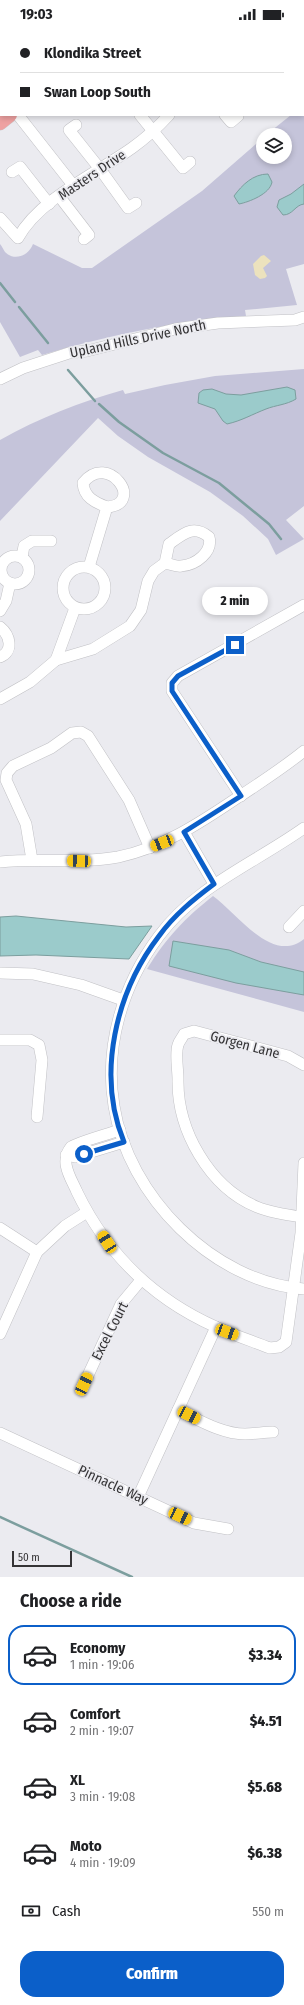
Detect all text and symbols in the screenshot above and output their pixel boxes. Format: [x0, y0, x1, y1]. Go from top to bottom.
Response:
text: 19:03 [20, 5, 53, 23]
text: Klondika Street [44, 44, 141, 62]
text: Swan Loop South [44, 83, 151, 101]
map controls [256, 128, 292, 164]
button: layers [256, 128, 292, 164]
street label: Masters Drive [55, 146, 129, 204]
street label: Upland Hills Drive North [68, 316, 208, 362]
callout: 2 min [202, 587, 268, 615]
text: 2 min [221, 593, 249, 608]
route end [226, 636, 244, 654]
car [149, 833, 175, 853]
car [67, 855, 91, 867]
street label: Gorgen Lane [208, 1028, 282, 1062]
route start [75, 1145, 93, 1163]
car [95, 1229, 119, 1255]
street label: Excel Court [88, 1299, 132, 1363]
car [214, 1322, 240, 1342]
car [73, 1371, 95, 1397]
car [176, 1404, 202, 1426]
street label: Pinnacle Way [75, 1461, 151, 1509]
car [167, 1505, 193, 1527]
scale bar [12, 1549, 72, 1568]
text: 50 m [18, 1551, 40, 1564]
text: Choose a ride [20, 1590, 122, 1612]
icon: car [22, 1637, 58, 1673]
text: Economy [70, 1639, 125, 1657]
text: $3.34 [248, 1646, 282, 1664]
text: 1 min · 19:06 [70, 1657, 134, 1672]
icon: car [22, 1703, 58, 1739]
text: Comfort [70, 1705, 121, 1723]
text: $4.51 [250, 1712, 282, 1730]
text: 2 min · 19:07 [70, 1723, 134, 1738]
icon: car [22, 1769, 58, 1805]
text: XL [70, 1771, 85, 1789]
text: $5.68 [248, 1778, 282, 1796]
text: 3 min · 19:08 [70, 1789, 135, 1804]
icon: car [22, 1835, 58, 1871]
text: Moto [70, 1837, 102, 1855]
text: $6.38 [247, 1844, 282, 1862]
text: 4 min · 19:09 [70, 1855, 135, 1870]
icon: cash [20, 1900, 42, 1922]
text: Cash [52, 1902, 81, 1920]
text: 550 m [252, 1904, 284, 1919]
button: Confirm [20, 1951, 284, 1997]

